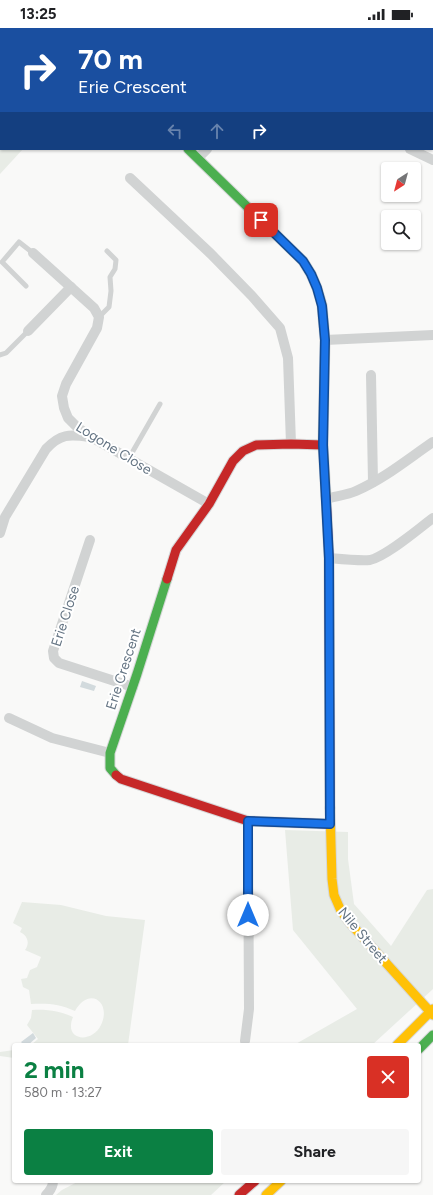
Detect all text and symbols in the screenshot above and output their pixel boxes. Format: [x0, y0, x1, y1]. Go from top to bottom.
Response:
text: 13:25 [20, 5, 57, 23]
text: 70 m [78, 42, 143, 76]
icon: right [12, 44, 64, 96]
text: Erie Crescent [78, 76, 187, 98]
icon: left [164, 120, 186, 142]
icon: ahead [206, 120, 228, 142]
icon: right [248, 120, 270, 142]
north arrow [381, 162, 421, 202]
map controls [381, 162, 421, 250]
pin [244, 203, 278, 237]
icon: arrive [250, 209, 272, 231]
button: search [381, 210, 421, 250]
street label: Logone Close [73, 418, 155, 479]
street label: Erie Close [48, 583, 83, 649]
street label: Erie Crescent [102, 626, 145, 712]
position arrow [227, 894, 269, 936]
street label: Nile Street [334, 904, 391, 967]
text: 2 min [24, 1055, 84, 1084]
button: close [367, 1056, 409, 1098]
text: 580 m · 13:27 [24, 1085, 102, 1100]
button: Exit [24, 1129, 213, 1175]
button: Share [221, 1129, 409, 1175]

